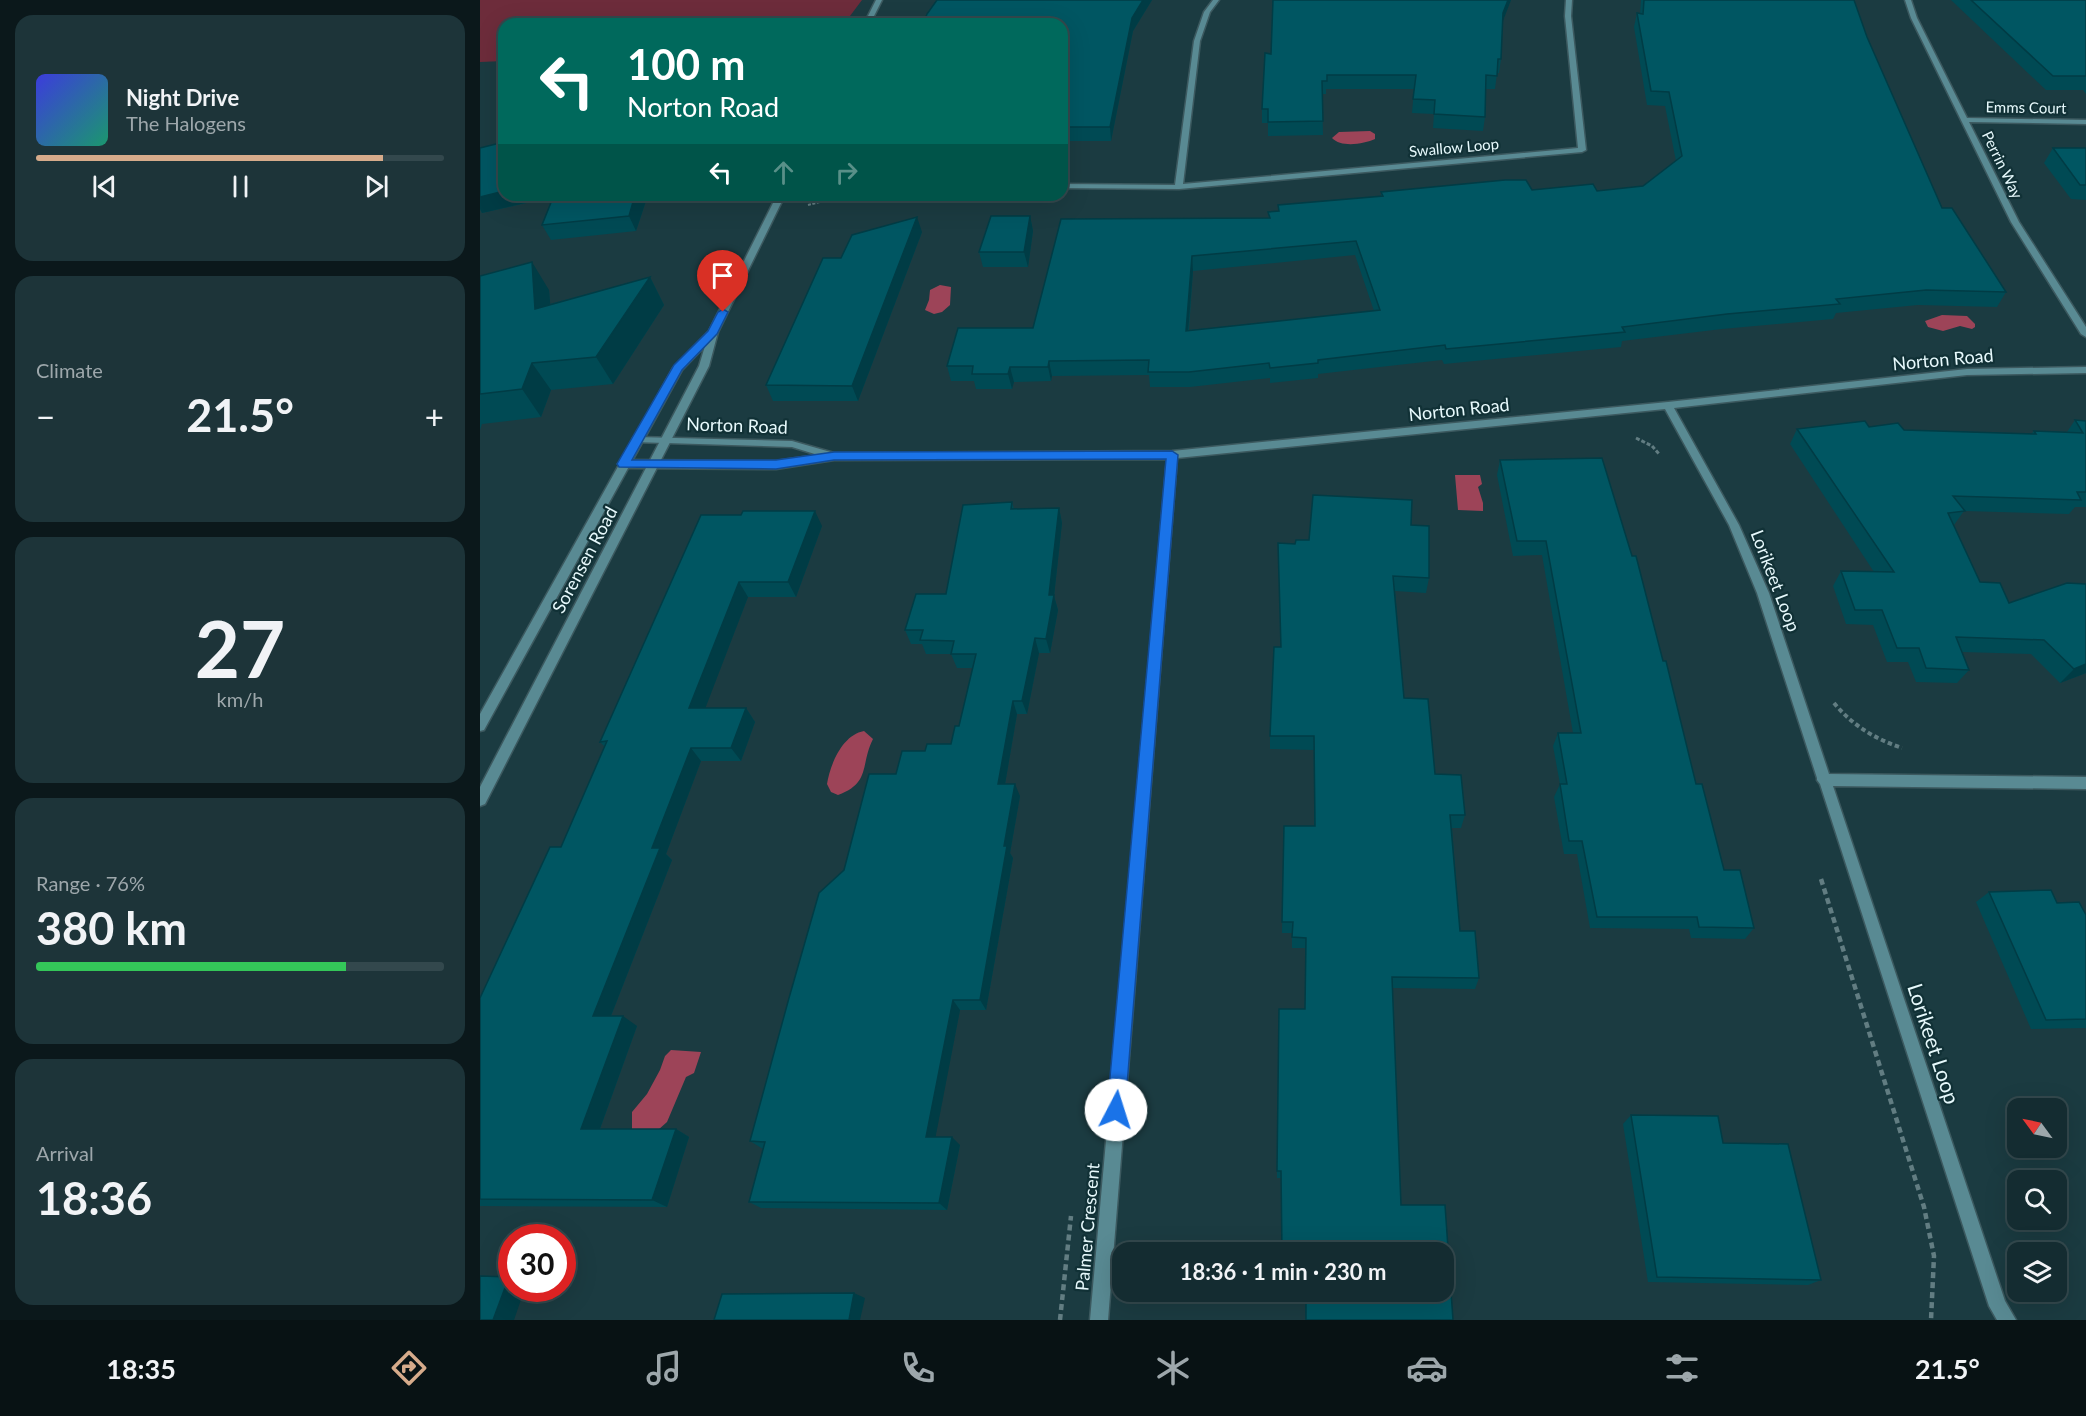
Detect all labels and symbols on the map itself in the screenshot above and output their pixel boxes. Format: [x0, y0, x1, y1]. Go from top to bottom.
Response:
street label: Emms Court [1985, 97, 2067, 117]
street label: Perrin Way [1979, 128, 2027, 201]
street label: Swallow Loop [1408, 134, 1500, 160]
pin [697, 250, 748, 312]
street label: Norton Road [1891, 344, 1994, 374]
street label: Norton Road [1407, 393, 1510, 425]
street label: Norton Road [686, 412, 788, 438]
street label: Sorensen Road [547, 502, 621, 617]
street label: Lorikeet Loop [1746, 527, 1805, 635]
street label: Lorikeet Loop [1903, 980, 1966, 1107]
position arrow [1084, 1078, 1148, 1142]
north arrow [2007, 1098, 2067, 1158]
street label: Palmer Crescent [1070, 1161, 1104, 1292]
speed limit sign: 30 [498, 1224, 576, 1302]

